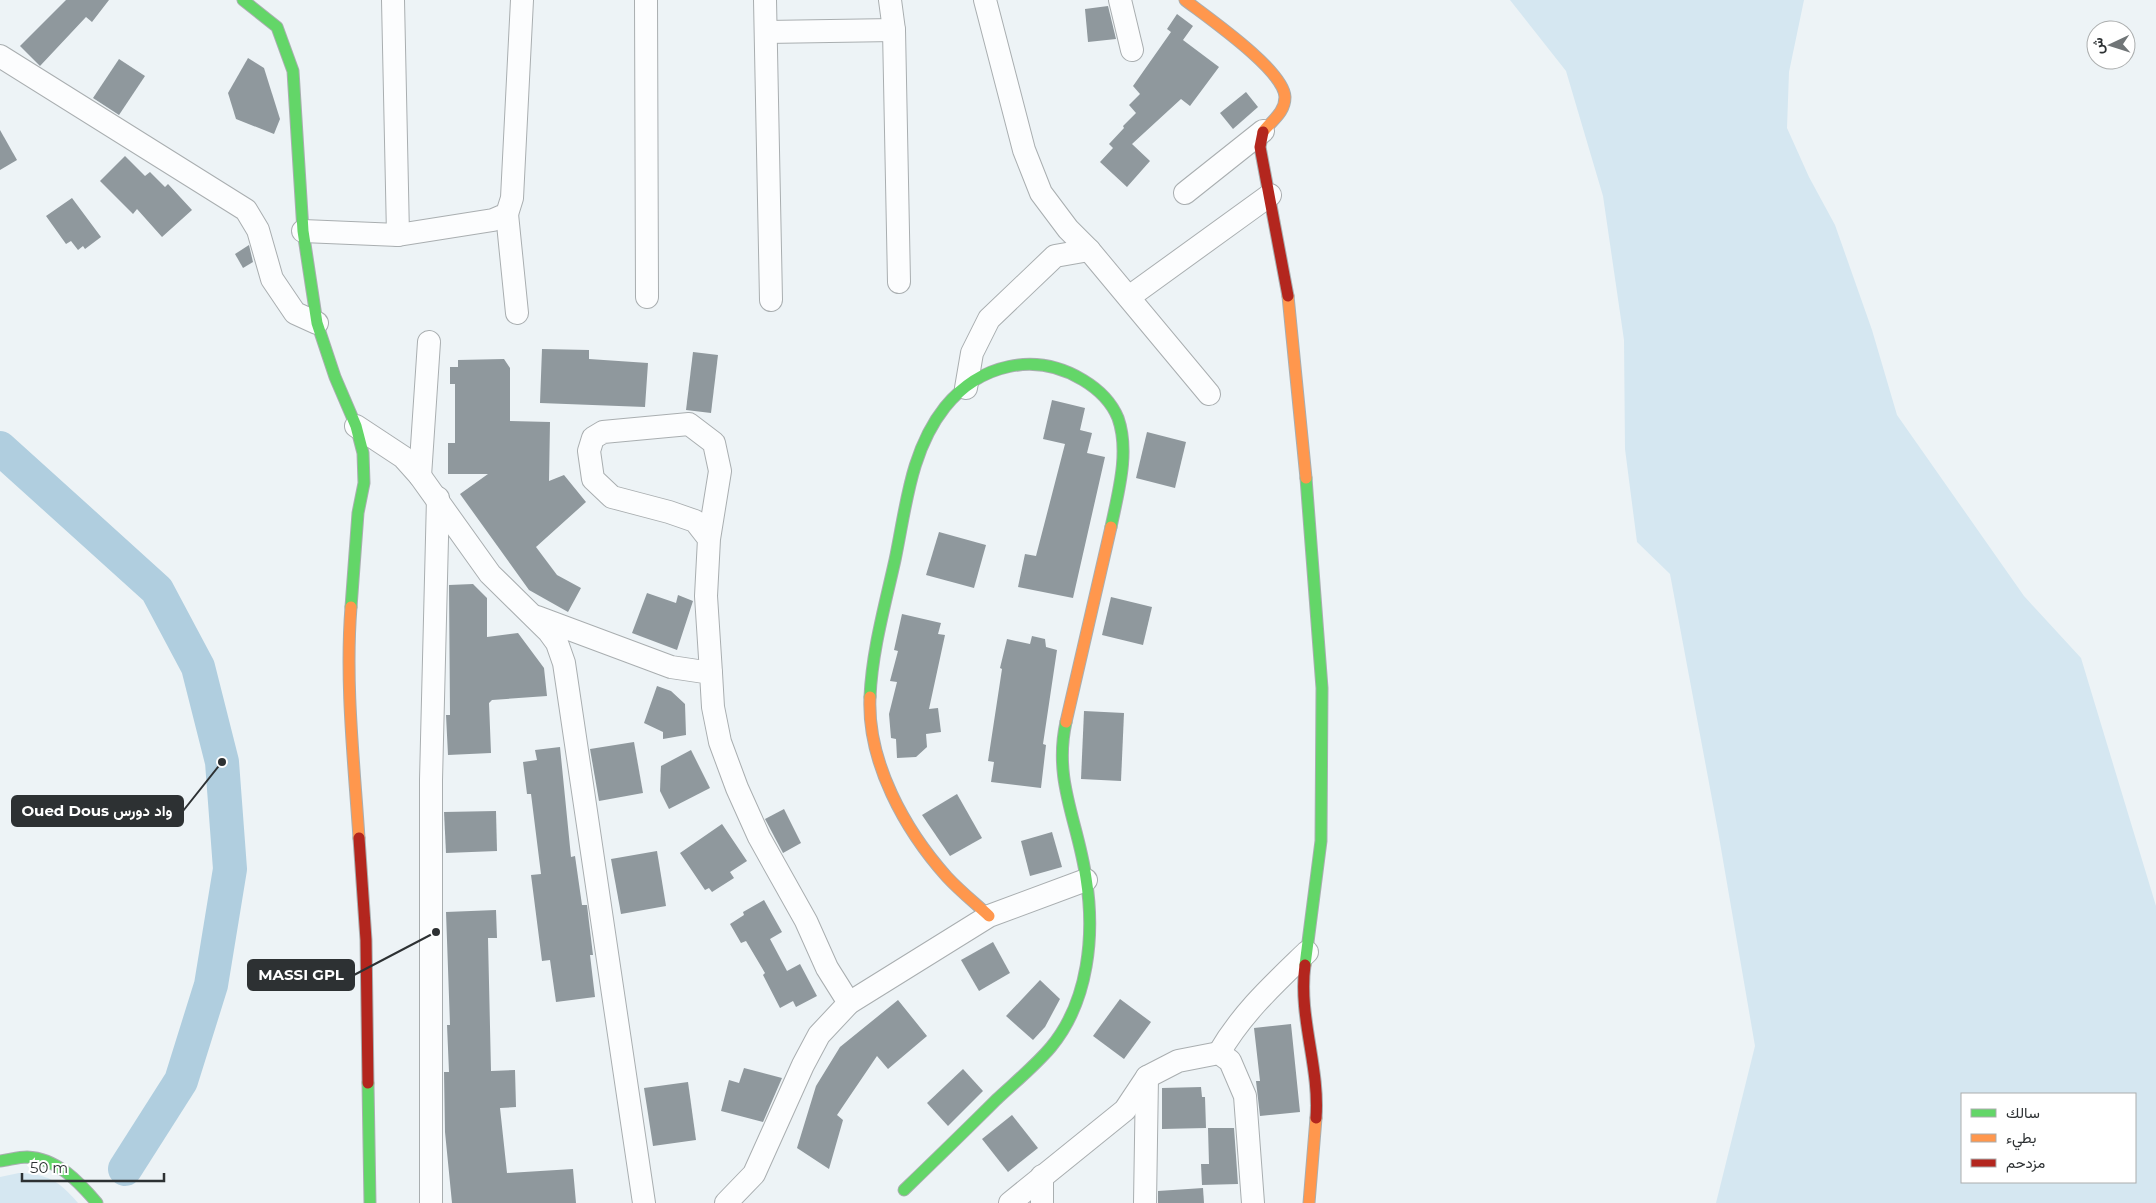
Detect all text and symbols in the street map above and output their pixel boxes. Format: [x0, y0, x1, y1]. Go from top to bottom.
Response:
north arrow [2086, 20, 2136, 70]
text: ش [2088, 37, 2108, 55]
callout: Oued Dous واد دورس [12, 796, 183, 826]
text: Oued Dous واد دورس [21, 801, 173, 820]
callout: MASSI GPL [248, 960, 354, 990]
text: MASSI GPL [258, 965, 344, 984]
legend [1961, 1093, 2136, 1183]
text: سالك [2006, 1103, 2040, 1122]
text: بطيء [2006, 1128, 2036, 1151]
scale bar [22, 1150, 165, 1182]
text: مزدحم [2006, 1153, 2045, 1173]
text: 50 m [30, 1158, 68, 1177]

